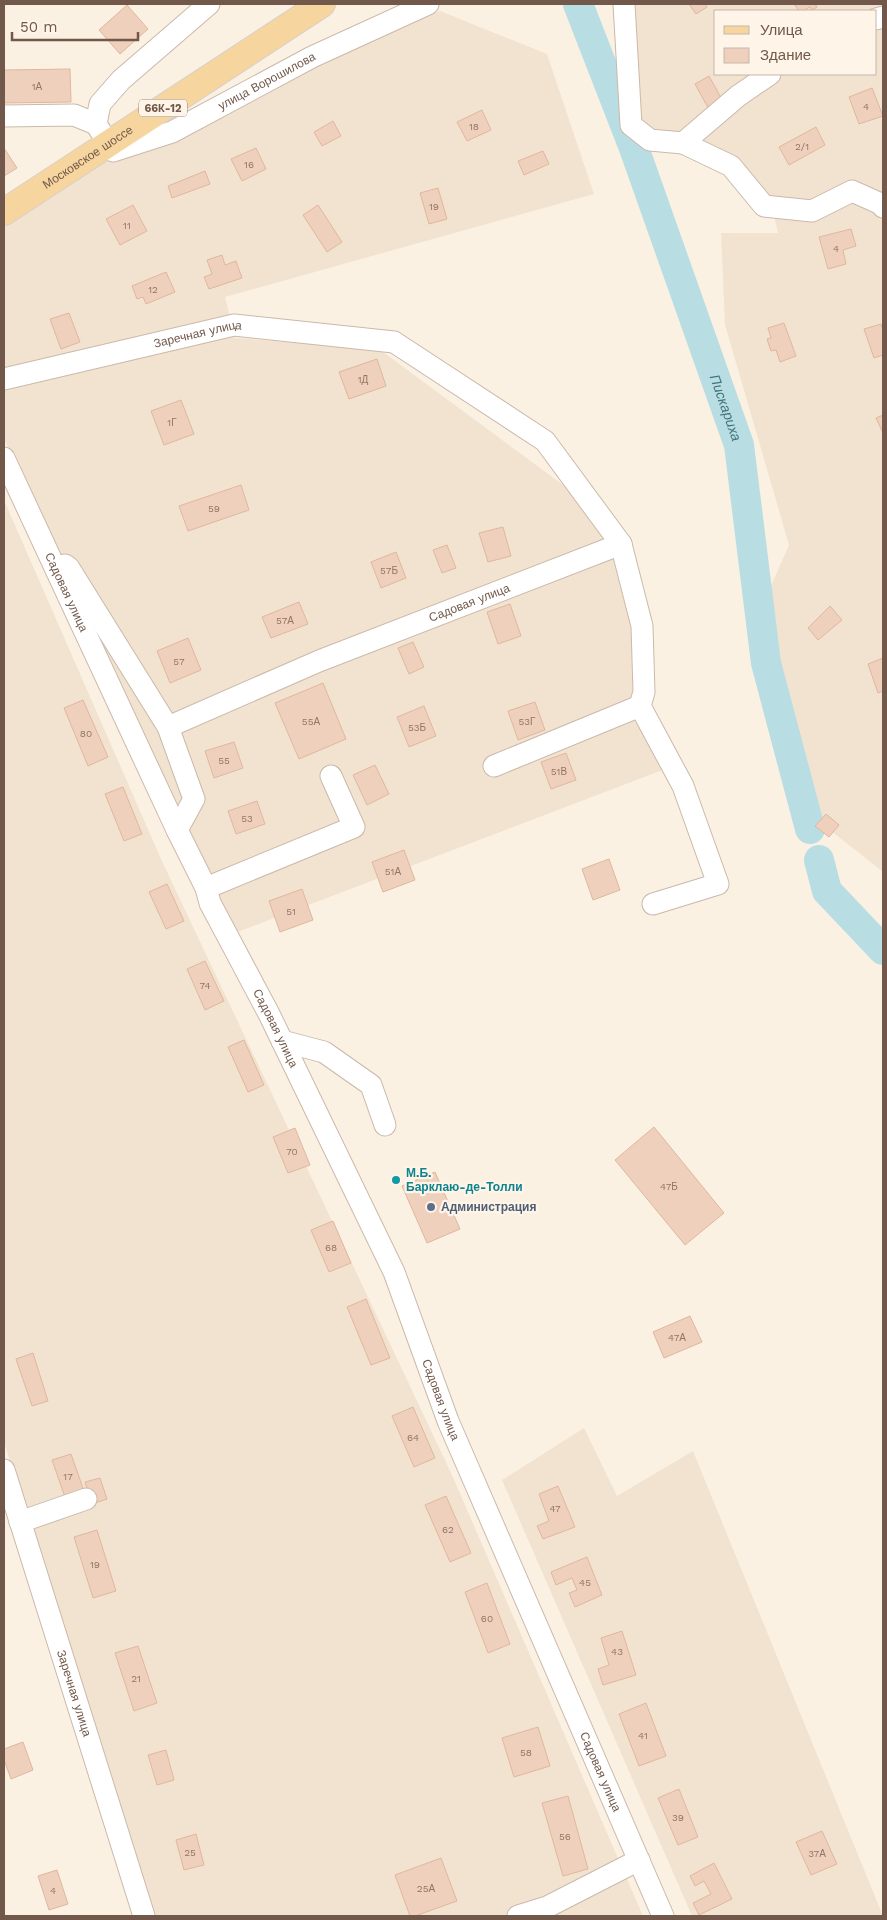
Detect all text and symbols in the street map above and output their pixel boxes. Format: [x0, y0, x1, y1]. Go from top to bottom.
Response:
scale bar [12, 10, 139, 42]
legend [714, 10, 877, 75]
text: 50 m [20, 18, 57, 36]
text: Улица [760, 21, 803, 39]
text: Здание [760, 46, 811, 64]
street label: улица Ворошилова [216, 49, 318, 113]
house number: 1А [32, 81, 43, 92]
road number: 66К-12 [139, 100, 187, 116]
house number: 4 [863, 101, 869, 112]
house number: 18 [469, 121, 479, 132]
street label: Московское шоссе [40, 122, 136, 192]
house number: 2/1 [795, 141, 809, 152]
house number: 16 [244, 159, 254, 170]
house number: 19 [429, 201, 439, 212]
house number: 11 [123, 220, 131, 231]
house number: 4 [833, 243, 839, 254]
house number: 12 [148, 284, 158, 295]
street label: Заречная улица [152, 318, 243, 351]
water label: Пискариха [707, 372, 745, 443]
house number: 1Д [358, 374, 369, 385]
house number: 1Г [167, 417, 177, 428]
house number: 59 [208, 503, 220, 514]
street label: Садовая улица [42, 550, 91, 634]
house number: 57Б [380, 565, 398, 576]
street label: Садовая улица [427, 581, 512, 625]
house number: 57А [276, 615, 294, 626]
house number: 57 [173, 656, 185, 667]
house number: 55А [302, 716, 320, 727]
house number: 53Г [518, 716, 536, 727]
house number: 53Б [408, 722, 427, 733]
house number: 80 [80, 728, 92, 739]
house number: 55 [218, 755, 230, 766]
house number: 51В [551, 766, 568, 777]
house number: 53 [241, 813, 253, 824]
house number: 51А [385, 866, 402, 877]
house number: 51 [286, 906, 296, 917]
house number: 74 [199, 980, 211, 991]
street label: Садовая улица [250, 987, 301, 1070]
house number: 70 [286, 1146, 298, 1157]
place label: М.Б. Барклаю-де-Толли [406, 1166, 523, 1194]
marker: М.Б. Барклаю-де-Толли [390, 1174, 402, 1186]
house number: 47Б [660, 1181, 678, 1192]
place label: Администрация [441, 1200, 536, 1214]
marker: Администрация [425, 1201, 437, 1213]
house number: 68 [325, 1242, 337, 1253]
house number: 47А [668, 1332, 686, 1343]
street label: Садовая улица [419, 1357, 463, 1443]
house number: 64 [407, 1432, 419, 1443]
house number: 17 [63, 1471, 73, 1482]
house number: 47 [549, 1503, 561, 1514]
house number: 62 [442, 1524, 454, 1535]
house number: 19 [90, 1559, 100, 1570]
house number: 45 [579, 1577, 591, 1588]
house number: 60 [481, 1613, 493, 1624]
house number: 43 [611, 1646, 623, 1657]
street label: Заречная улица [54, 1648, 94, 1739]
house number: 21 [131, 1673, 141, 1684]
street label: Садовая улица [577, 1730, 624, 1814]
house number: 41 [638, 1730, 648, 1741]
house number: 58 [520, 1747, 532, 1758]
house number: 39 [672, 1812, 684, 1823]
house number: 56 [559, 1831, 571, 1842]
house number: 25 [184, 1847, 196, 1858]
house number: 37А [808, 1848, 826, 1859]
house number: 25А [417, 1883, 435, 1894]
house number: 4 [50, 1885, 56, 1896]

